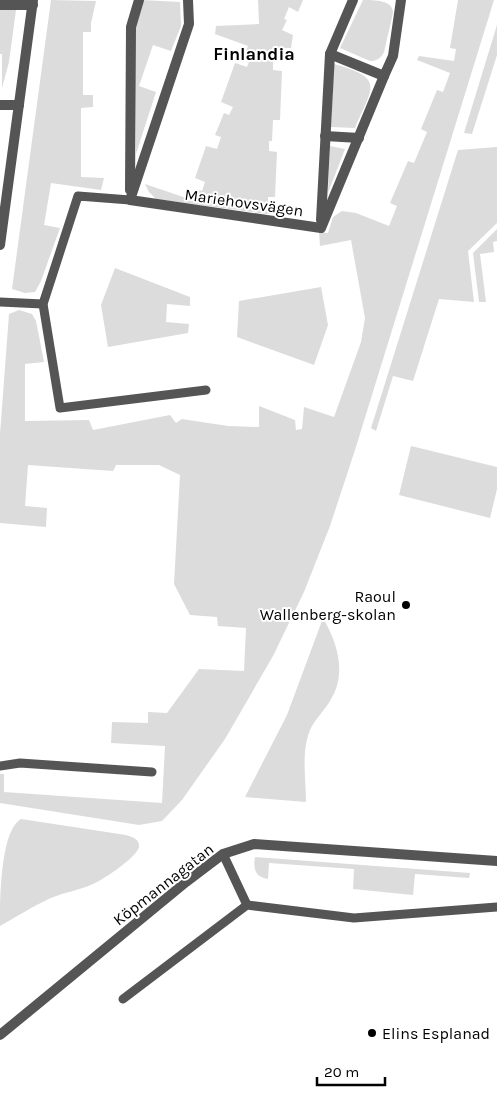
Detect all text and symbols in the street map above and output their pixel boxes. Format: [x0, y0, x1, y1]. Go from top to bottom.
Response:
district label: Finlandia [213, 43, 295, 65]
street label: Mariehovsvägen [183, 185, 305, 220]
place label: Raoul Wallenberg-skolan [260, 587, 396, 624]
marker: Raoul Wallenberg-skolan [400, 599, 412, 611]
street label: Köpmannagatan [109, 839, 217, 929]
place label: Elins Esplanad [382, 1024, 490, 1043]
marker: Elins Esplanad [366, 1027, 378, 1039]
scale bar [317, 1054, 384, 1086]
text: 20 m [324, 1063, 359, 1081]

